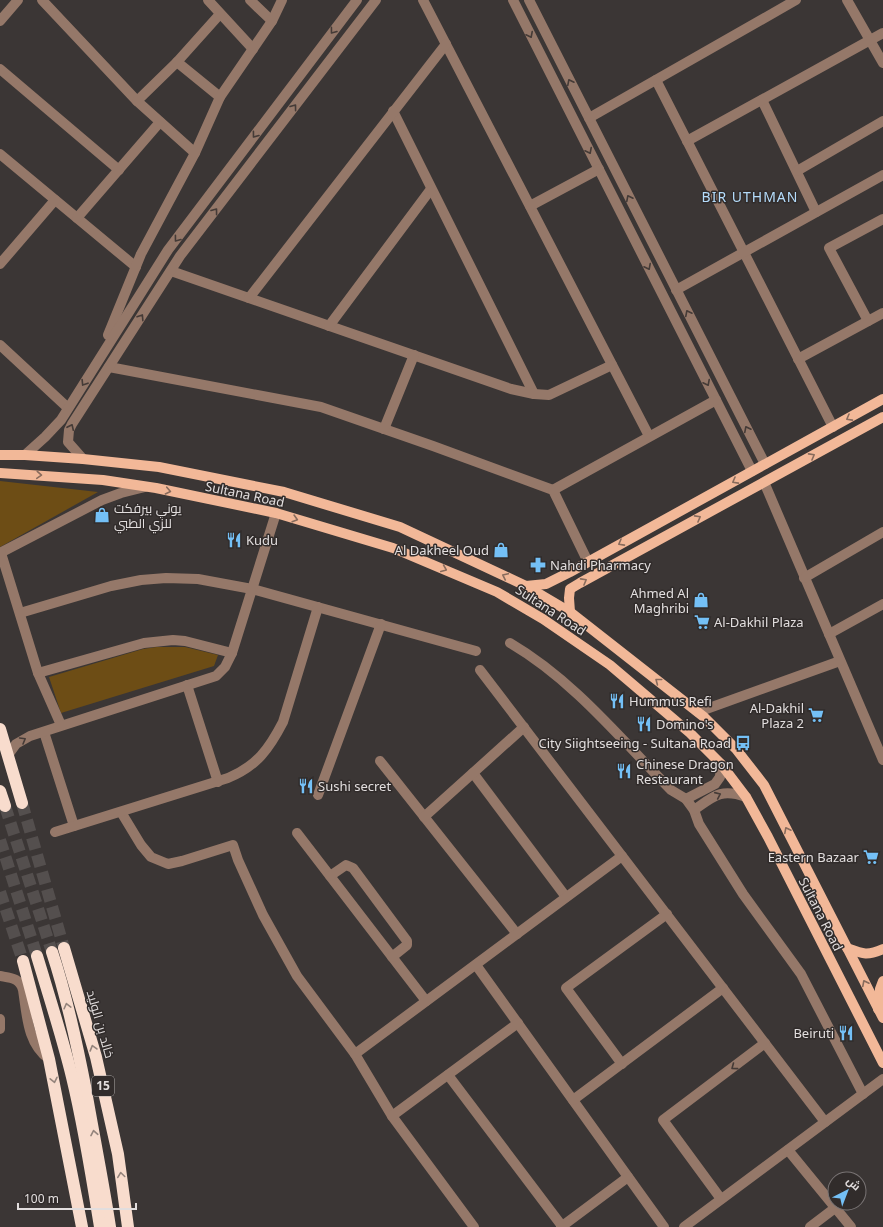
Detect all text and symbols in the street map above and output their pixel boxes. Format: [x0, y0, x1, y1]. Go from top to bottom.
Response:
one-way arrow [331, 27, 338, 34]
one-way arrow [526, 31, 533, 38]
one-way arrow [568, 78, 575, 86]
one-way arrow [289, 105, 296, 112]
one-way arrow [253, 130, 260, 137]
one-way arrow [585, 146, 592, 154]
district label: BIR UTHMAN [702, 187, 798, 206]
one-way arrow [626, 194, 634, 202]
one-way arrow [210, 208, 217, 215]
one-way arrow [174, 234, 181, 241]
one-way arrow [643, 262, 651, 270]
one-way arrow [685, 310, 693, 318]
one-way arrow [136, 314, 144, 321]
one-way arrow [702, 378, 710, 386]
one-way arrow [81, 379, 88, 386]
one-way arrow [846, 413, 853, 420]
one-way arrow [66, 424, 74, 431]
one-way arrow [744, 426, 752, 434]
one-way arrow [808, 453, 815, 461]
one-way arrow [36, 471, 42, 480]
one-way arrow [732, 476, 739, 483]
street label: Sultana Road [204, 477, 286, 511]
one-way arrow [165, 486, 171, 494]
place label: يوني بيرفكت للزي الطبي [114, 499, 182, 534]
shop icon: يوني بيرفكت للزي الطبي [93, 506, 111, 524]
one-way arrow [291, 514, 298, 523]
one-way arrow [694, 516, 701, 523]
restaurant icon: Kudu [225, 531, 243, 549]
place label: Kudu [246, 531, 278, 549]
one-way arrow [618, 539, 625, 546]
place label: Al Dakheel Oud [395, 541, 489, 559]
shop icon: Al Dakheel Oud [492, 541, 510, 559]
pharmacy icon: Nahdi Pharmacy [529, 556, 547, 574]
place label: Nahdi Pharmacy [550, 556, 651, 574]
one-way arrow [441, 565, 448, 573]
one-way arrow [501, 573, 509, 581]
one-way arrow [580, 578, 587, 585]
street label: Sultana Road [512, 581, 590, 639]
place label: Ahmed Al Maghribi [630, 584, 689, 617]
shop icon: Ahmed Al Maghribi [692, 591, 710, 609]
supermarket icon: Al-Dakhil Plaza [693, 613, 711, 631]
place label: Al-Dakhil Plaza [714, 613, 804, 631]
one-way arrow [655, 678, 662, 685]
restaurant icon: Hummus Refi [608, 692, 626, 710]
place label: Hummus Refi [629, 692, 712, 710]
place label: Al-Dakhil Plaza 2 [750, 699, 804, 732]
supermarket icon: Al-Dakhil Plaza 2 [807, 706, 825, 724]
restaurant icon: Domino's [635, 715, 653, 733]
place label: Domino's [656, 715, 713, 733]
place label: City Siightseeing - Sultana Road [538, 734, 731, 752]
bus stop icon: City Siightseeing - Sultana Road [734, 734, 752, 752]
one-way arrow [19, 737, 26, 744]
place label: Chinese Dragon Restaurant [636, 755, 734, 788]
restaurant icon: Chinese Dragon Restaurant [615, 762, 633, 780]
restaurant icon: Sushi secret [297, 777, 315, 795]
place label: Sushi secret [318, 777, 391, 795]
one-way arrow [715, 792, 722, 800]
one-way arrow [784, 826, 792, 834]
place label: Eastern Bazaar [768, 848, 860, 866]
supermarket icon: Eastern Bazaar [862, 848, 880, 866]
street label: Sultana Road [795, 874, 847, 954]
one-way arrow [862, 980, 870, 987]
street label: خالد بن الوليد [83, 988, 119, 1060]
one-way arrow [64, 1003, 72, 1009]
place label: Beiruti [793, 1024, 834, 1042]
restaurant icon: Beiruti [837, 1024, 855, 1042]
one-way arrow [90, 1044, 98, 1051]
one-way arrow [731, 1062, 738, 1069]
road number: 15 [92, 1076, 114, 1096]
one-way arrow [49, 1077, 57, 1083]
one-way arrow [90, 1130, 98, 1137]
one-way arrow [117, 1171, 126, 1178]
north arrow [827, 1171, 867, 1211]
text: ش [844, 1173, 864, 1193]
scale bar [18, 1185, 136, 1211]
text: 100 m [24, 1190, 59, 1207]

